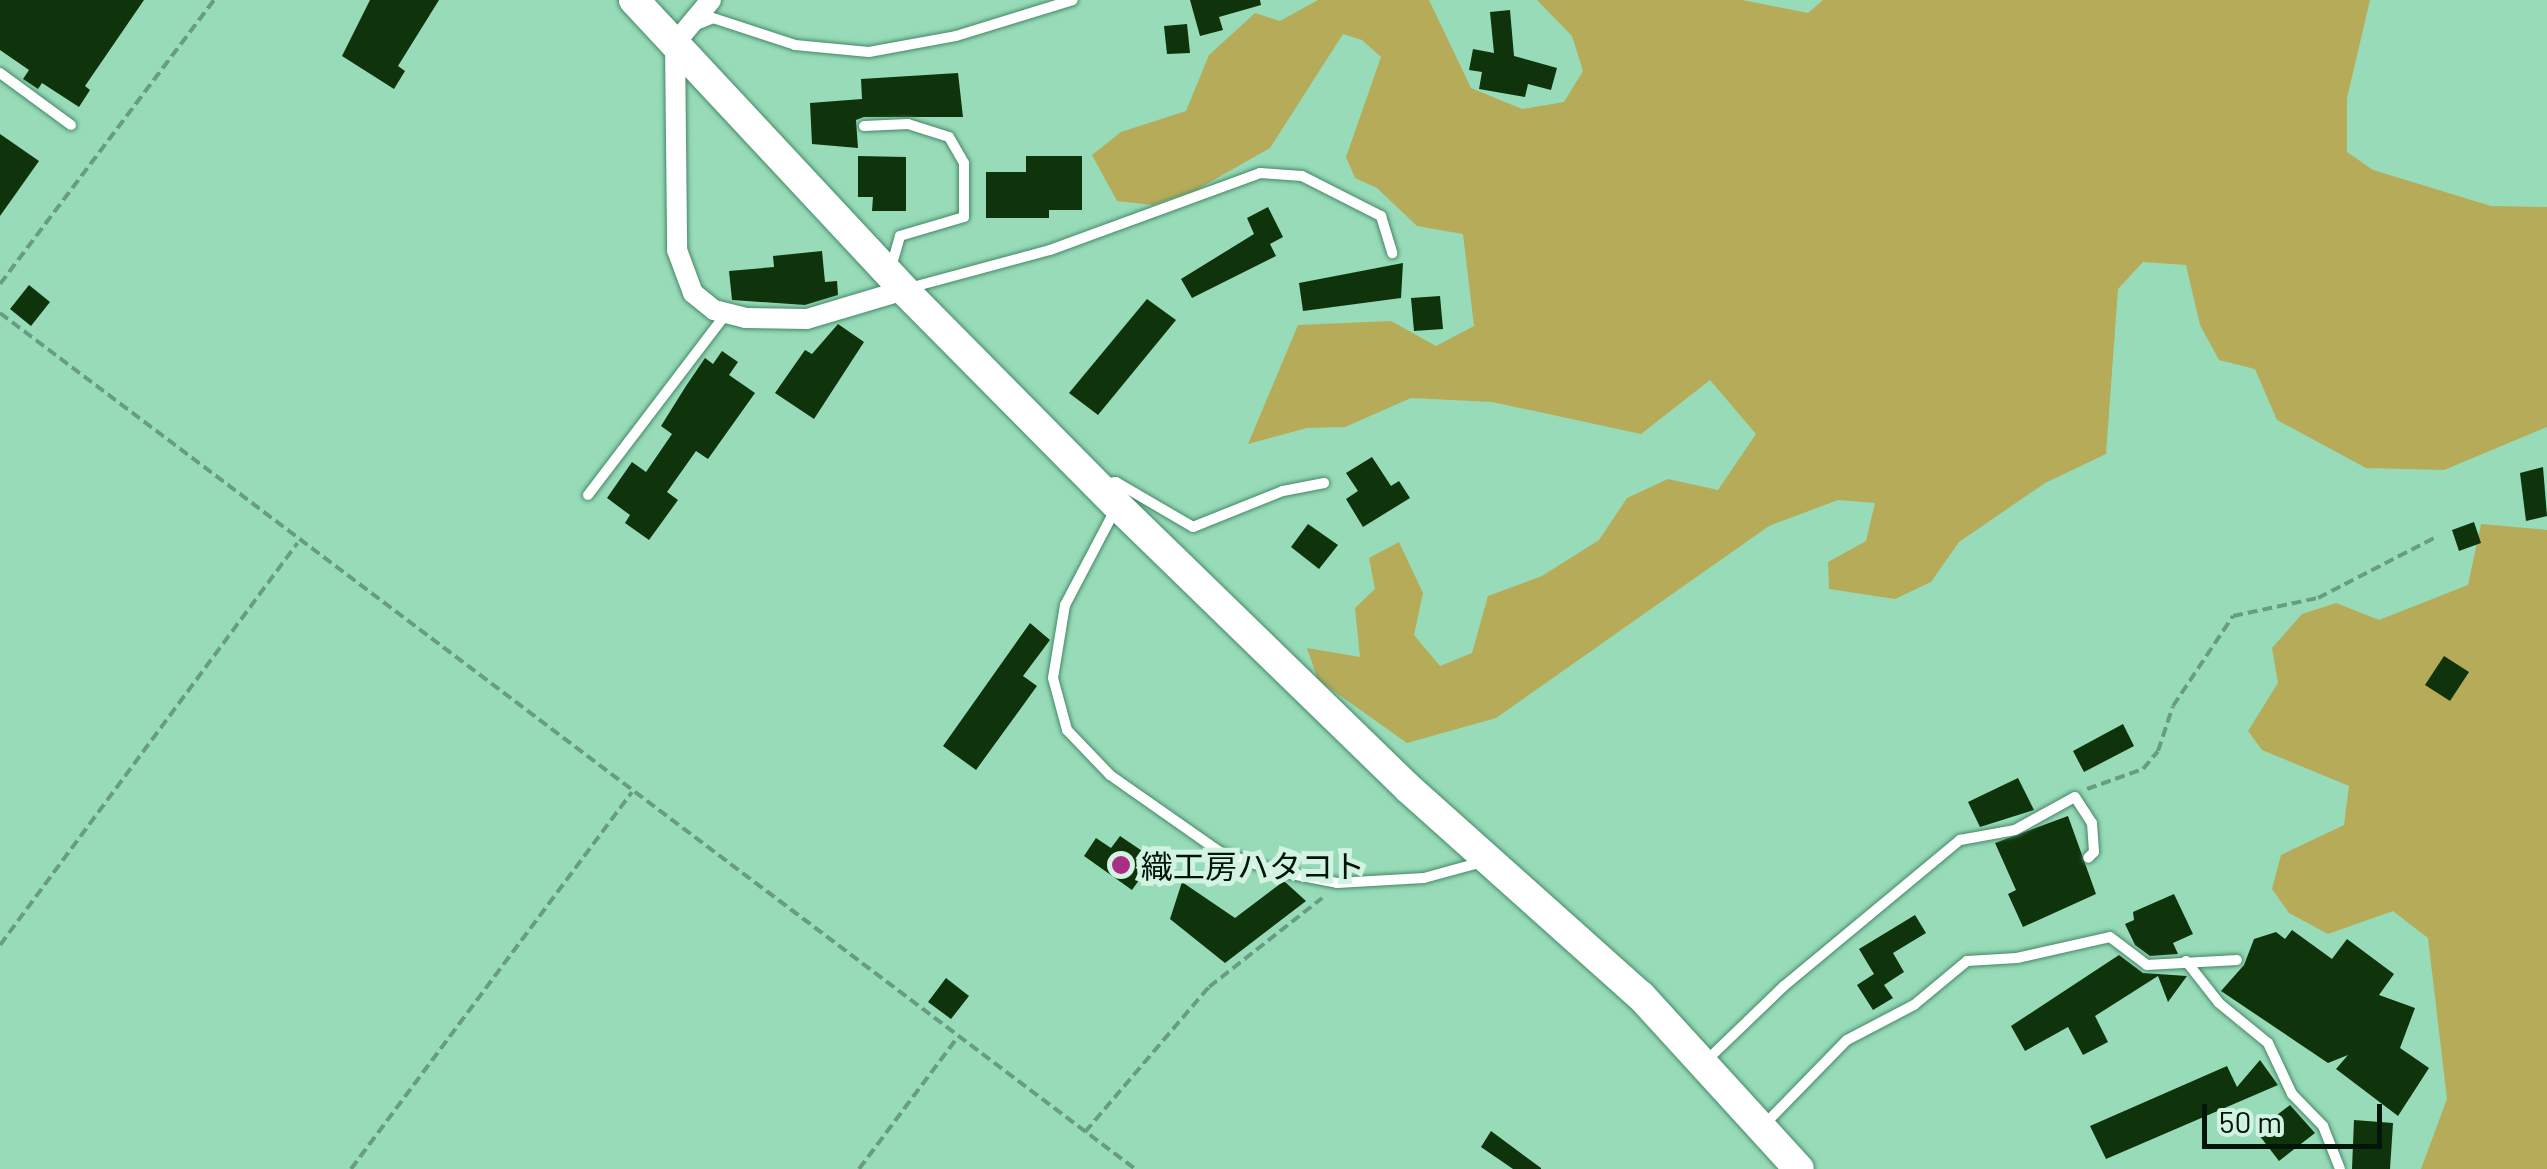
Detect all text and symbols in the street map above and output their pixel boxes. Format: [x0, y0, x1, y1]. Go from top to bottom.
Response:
place label: 織工房ハタコト [1141, 846, 1365, 884]
marker: 織工房ハタコト [1110, 854, 1132, 876]
scale bar [2207, 1084, 2387, 1146]
text: 50 m [2219, 1103, 2282, 1139]

